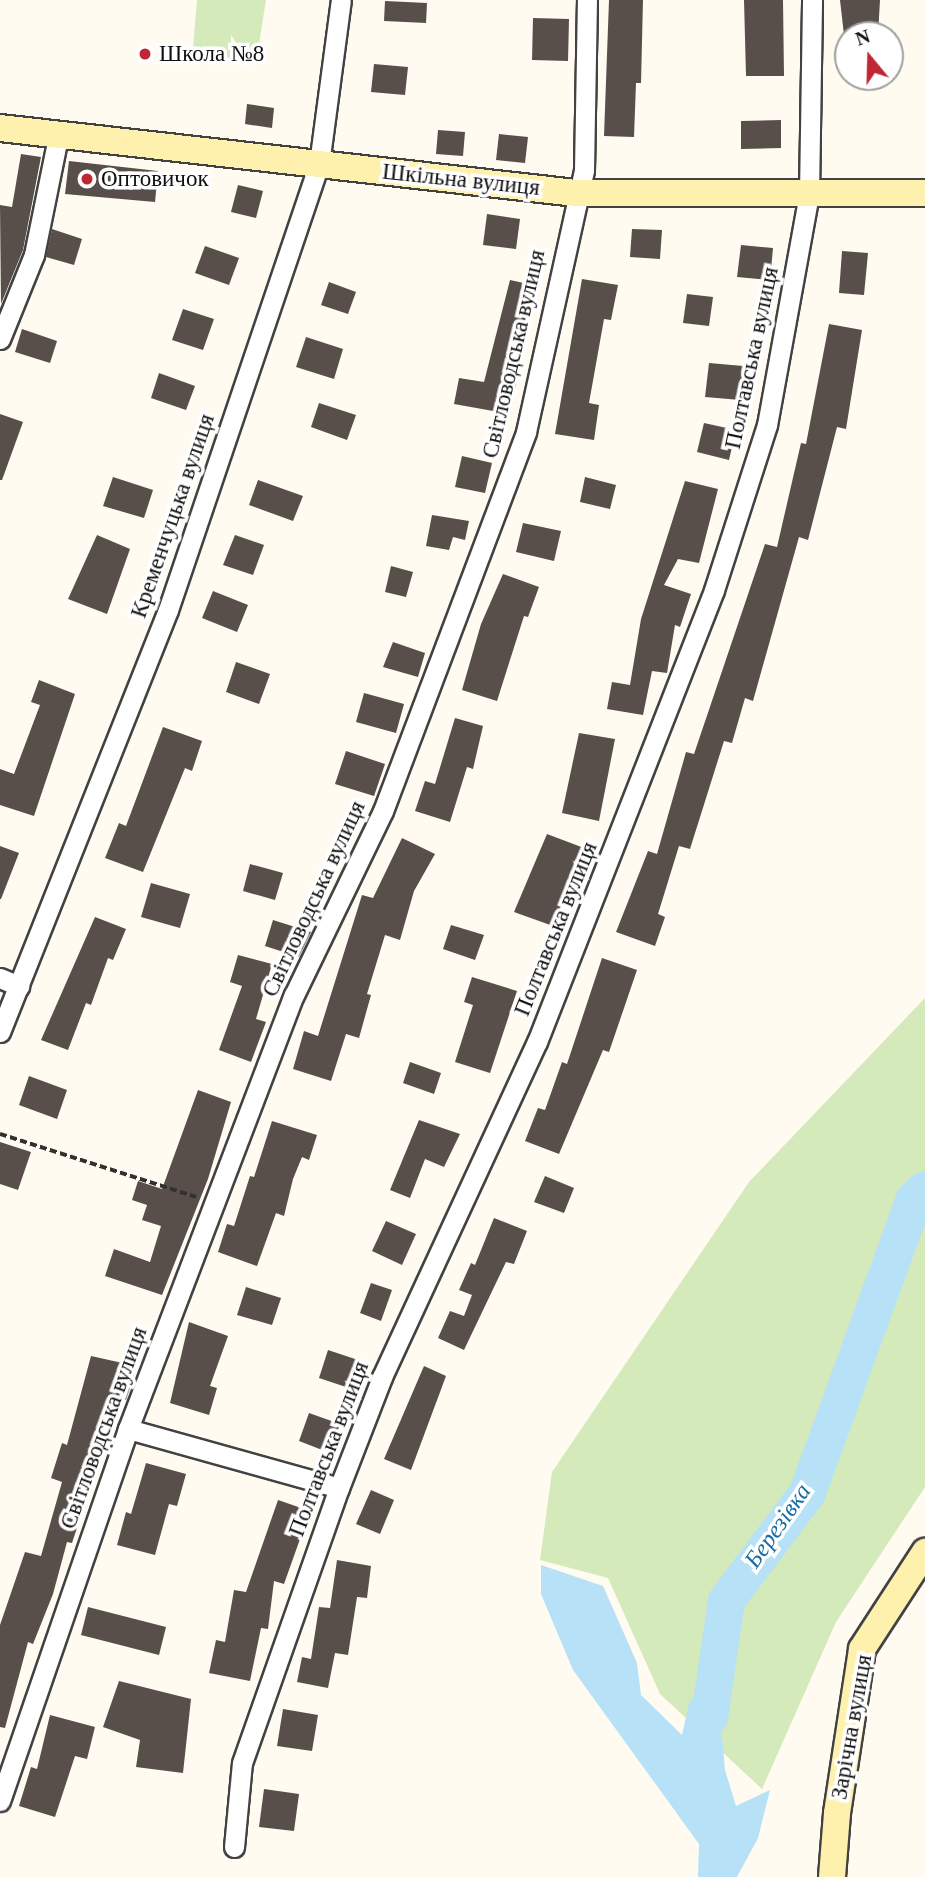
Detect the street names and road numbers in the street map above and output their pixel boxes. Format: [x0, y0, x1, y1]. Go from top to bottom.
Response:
street label: Шкільна вулиця [381, 158, 541, 202]
street label: Світловодська вулиця [477, 247, 551, 461]
street label: Полтавська вулиця [719, 265, 785, 451]
street label: Кременчуцька вулиця [125, 410, 221, 622]
street label: Світловодська вулиця [256, 797, 372, 1001]
street label: Полтавська вулиця [509, 838, 603, 1020]
street label: Світловодська вулиця [55, 1323, 153, 1533]
street label: Полтавська вулиця [283, 1358, 375, 1540]
street label: Зарічна вулиця [826, 1652, 878, 1802]

